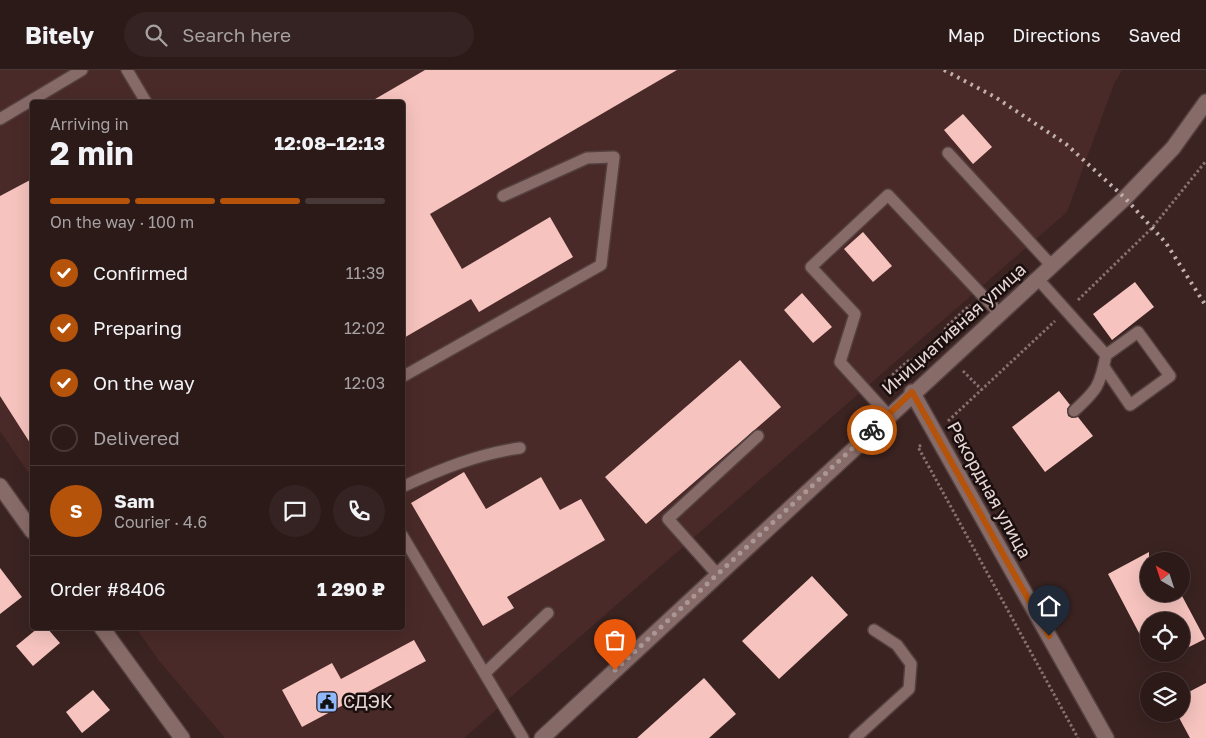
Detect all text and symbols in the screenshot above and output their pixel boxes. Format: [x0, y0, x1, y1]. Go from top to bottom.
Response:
search box [124, 12, 474, 57]
text: Bitely [25, 20, 94, 49]
icon: search [142, 21, 170, 49]
text: Search here [182, 23, 291, 46]
text: Map [948, 24, 984, 46]
text: Directions [1012, 24, 1100, 46]
text: Saved [1128, 24, 1181, 46]
text: Arriving in [50, 114, 129, 134]
text: 12:08–12:13 [274, 131, 385, 154]
text: 2 min [50, 134, 134, 172]
text: On the way · 100 m [50, 212, 194, 232]
street label: Инициативная улица [877, 258, 1030, 399]
icon: check [50, 259, 78, 287]
text: Confirmed [93, 261, 188, 284]
text: 11:39 [346, 263, 385, 283]
icon: check [50, 314, 78, 342]
text: Preparing [93, 316, 182, 339]
text: 12:02 [344, 318, 385, 338]
icon: check [50, 369, 78, 397]
text: On the way [93, 371, 195, 394]
text: 12:03 [344, 373, 385, 393]
courier [847, 405, 897, 455]
icon: bike [858, 416, 886, 444]
street label: Рекордная улица [943, 417, 1037, 562]
text: Delivered [93, 426, 180, 449]
button: chat [269, 485, 321, 537]
button: phone [333, 485, 385, 537]
text: Sam [114, 489, 154, 512]
text: S [70, 499, 82, 522]
text: Courier · 4.6 [114, 512, 207, 532]
north arrow [1140, 552, 1190, 602]
map controls [1140, 552, 1190, 722]
text: Order #8406 [50, 577, 166, 600]
text: 1 290 ₽ [317, 577, 385, 600]
pin [1028, 585, 1070, 636]
icon: home [1035, 592, 1063, 620]
button: locate [1140, 612, 1190, 662]
pin [594, 619, 636, 670]
icon: bag [601, 626, 629, 654]
button: layers [1140, 672, 1190, 722]
public building icon: СДЭК [315, 690, 339, 714]
place label: СДЭК [343, 690, 393, 712]

